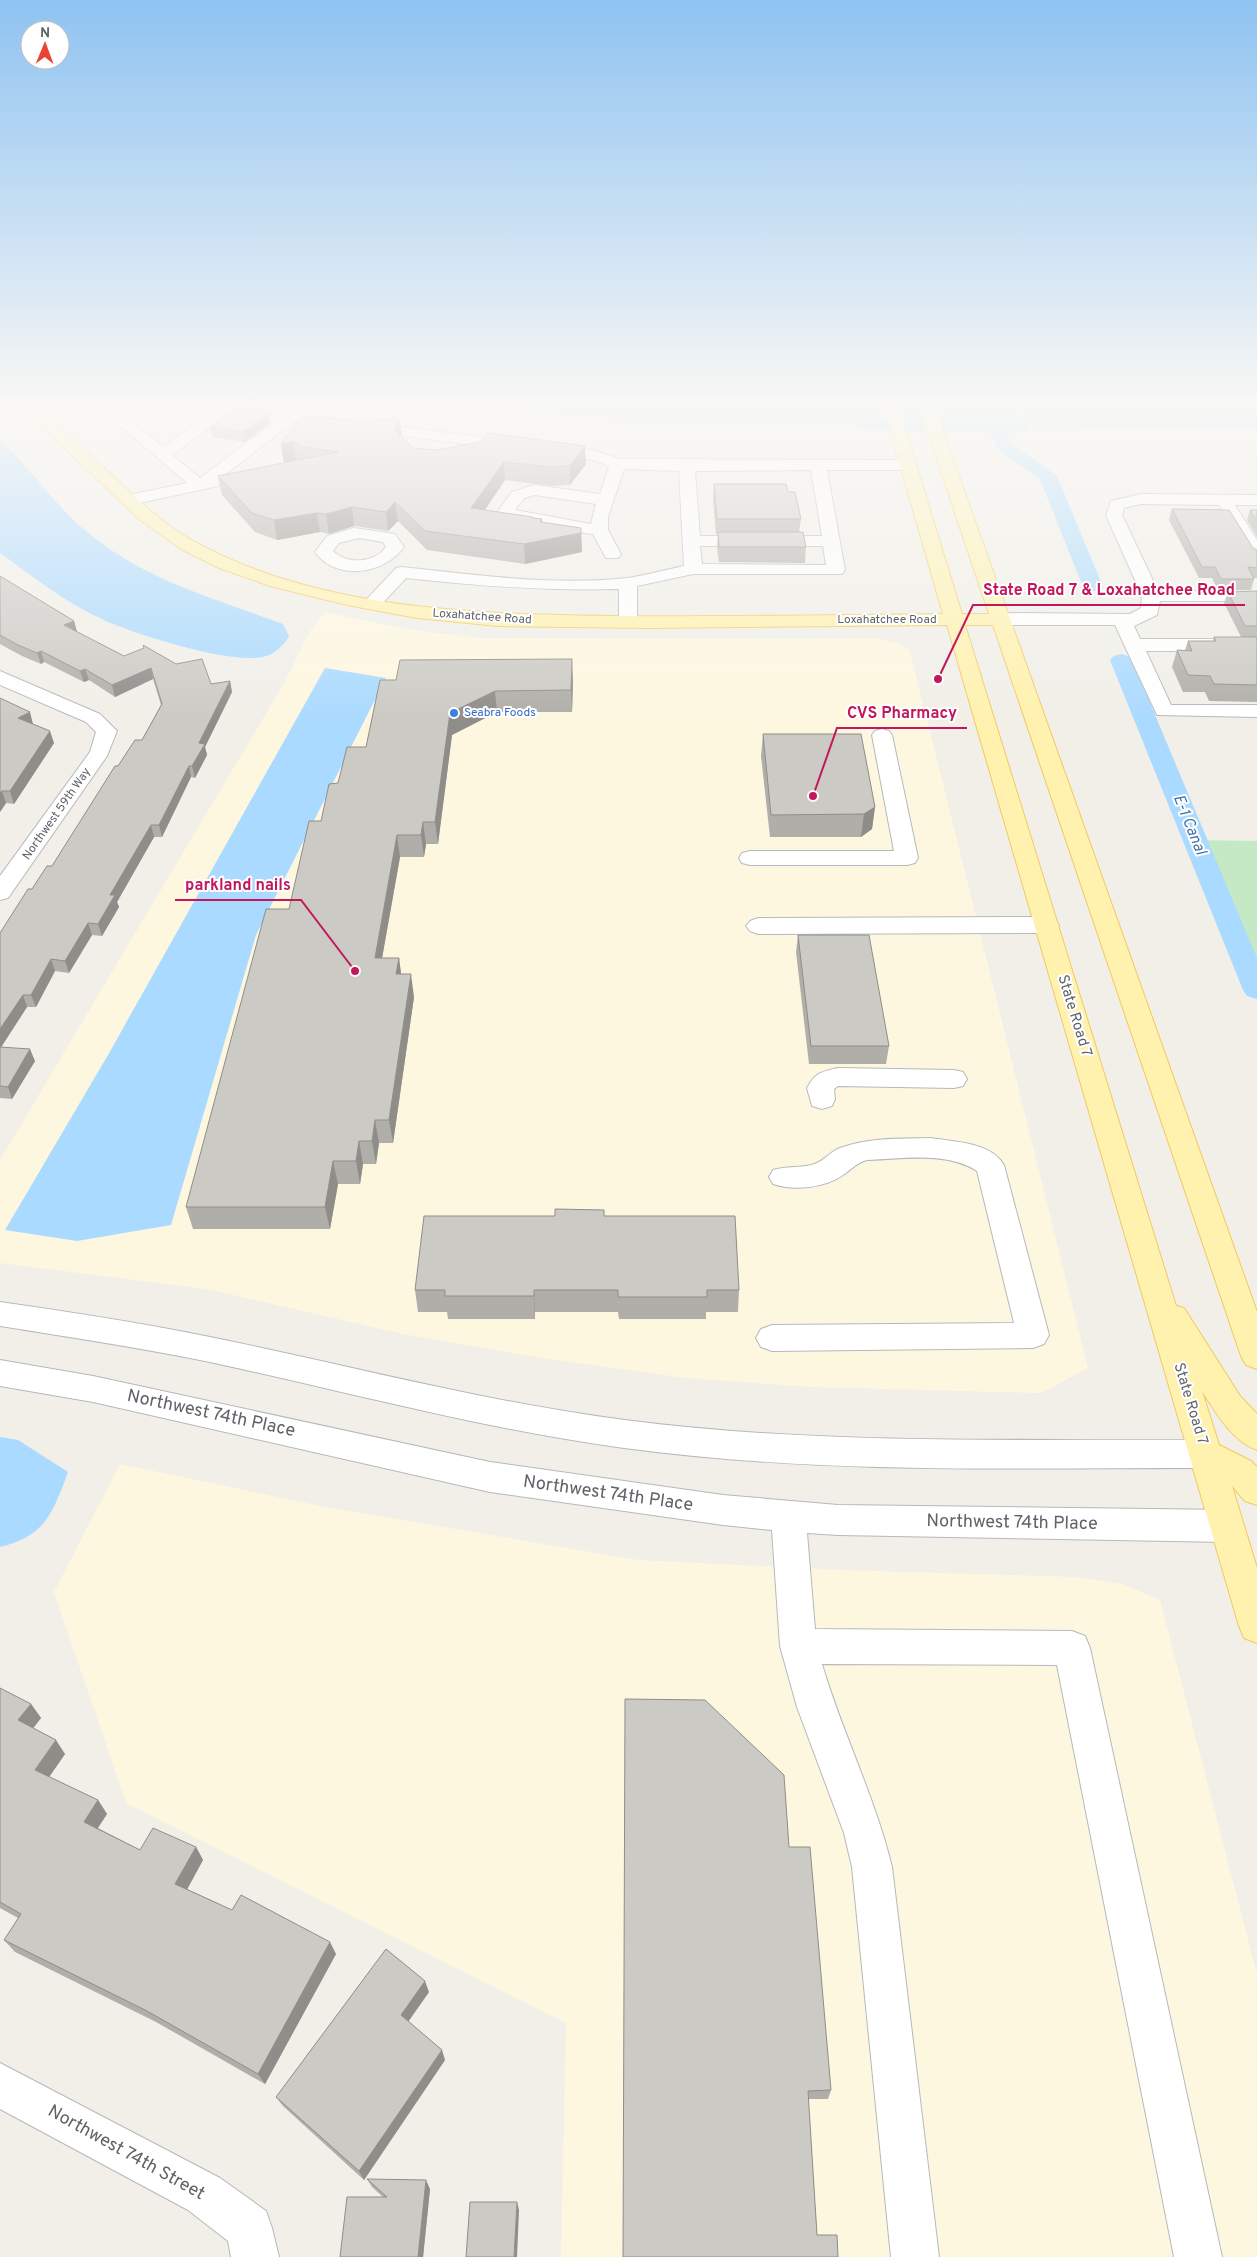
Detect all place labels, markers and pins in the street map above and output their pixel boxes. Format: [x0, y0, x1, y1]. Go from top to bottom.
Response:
callout: State Road 7 & Loxahatchee Road [973, 574, 1245, 605]
callout: CVS Pharmacy [837, 697, 967, 728]
place label: Seabra Foods [464, 705, 536, 721]
marker: Seabra Foods [448, 707, 460, 719]
callout: parkland nails [175, 869, 301, 900]

